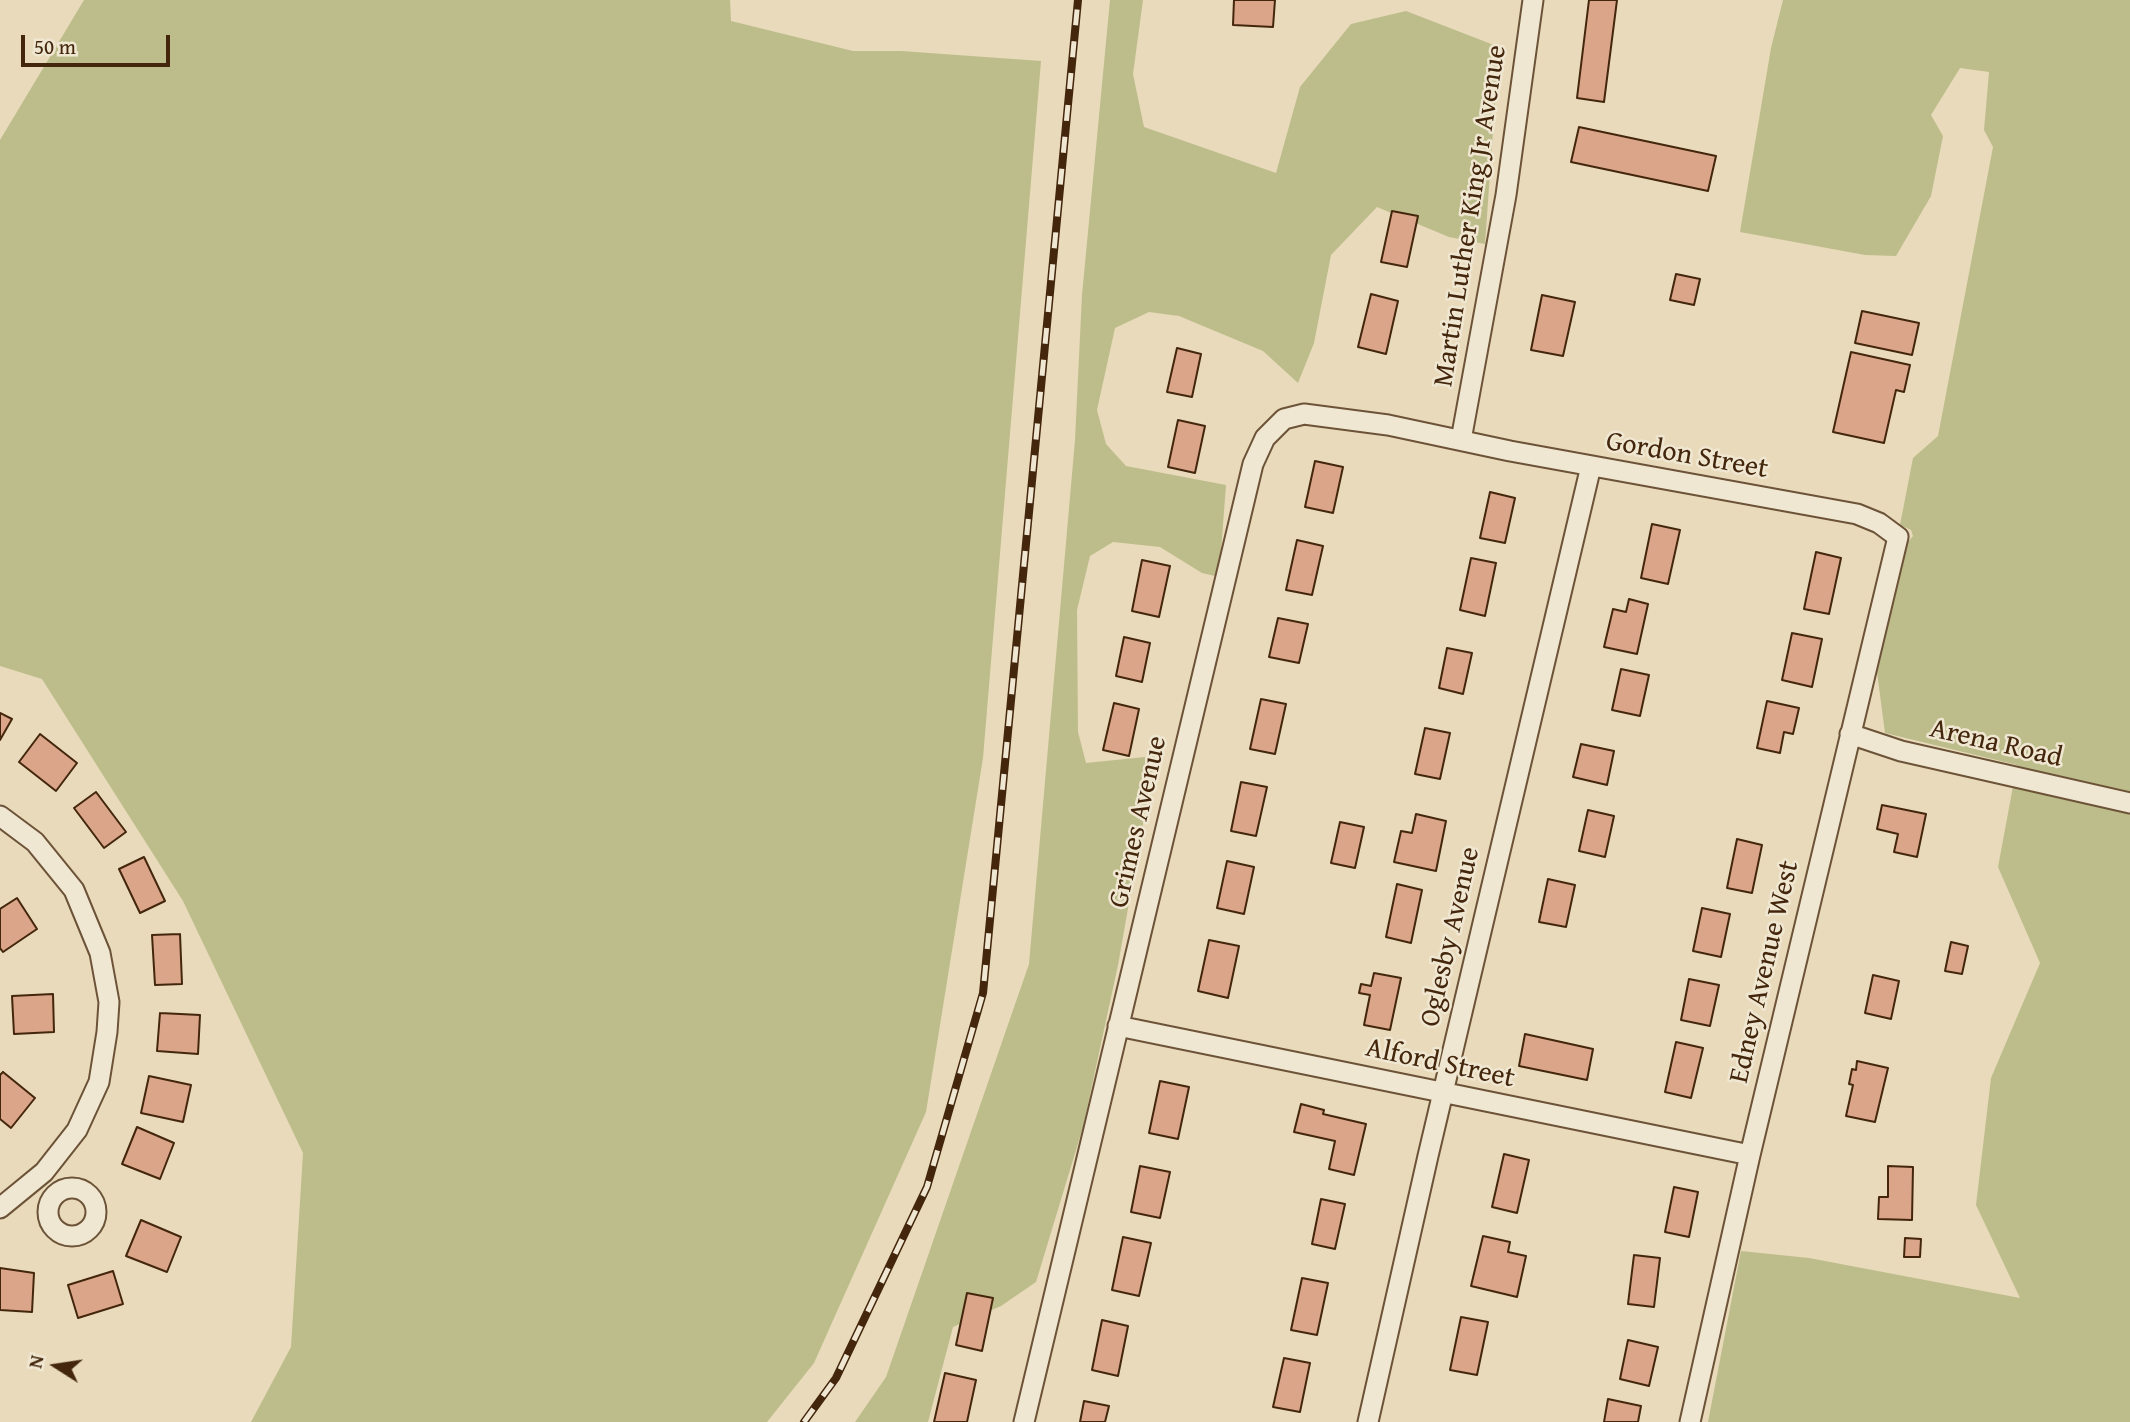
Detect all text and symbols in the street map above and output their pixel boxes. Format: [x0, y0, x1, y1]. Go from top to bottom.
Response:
scale bar [24, 21, 173, 65]
text: 50 m [34, 31, 76, 62]
street label: Martin Luther King Jr Avenue [1427, 43, 1515, 389]
street label: Gordon Street [1603, 425, 1771, 487]
street label: Arena Road [1926, 712, 2066, 776]
street label: Grimes Avenue [1103, 733, 1175, 911]
street label: Oglesby Avenue [1414, 844, 1488, 1030]
street label: Edney Avenue West [1723, 858, 1807, 1086]
street label: Alford Street [1363, 1032, 1517, 1096]
north arrow [21, 1331, 91, 1401]
text: N [20, 1353, 50, 1371]

